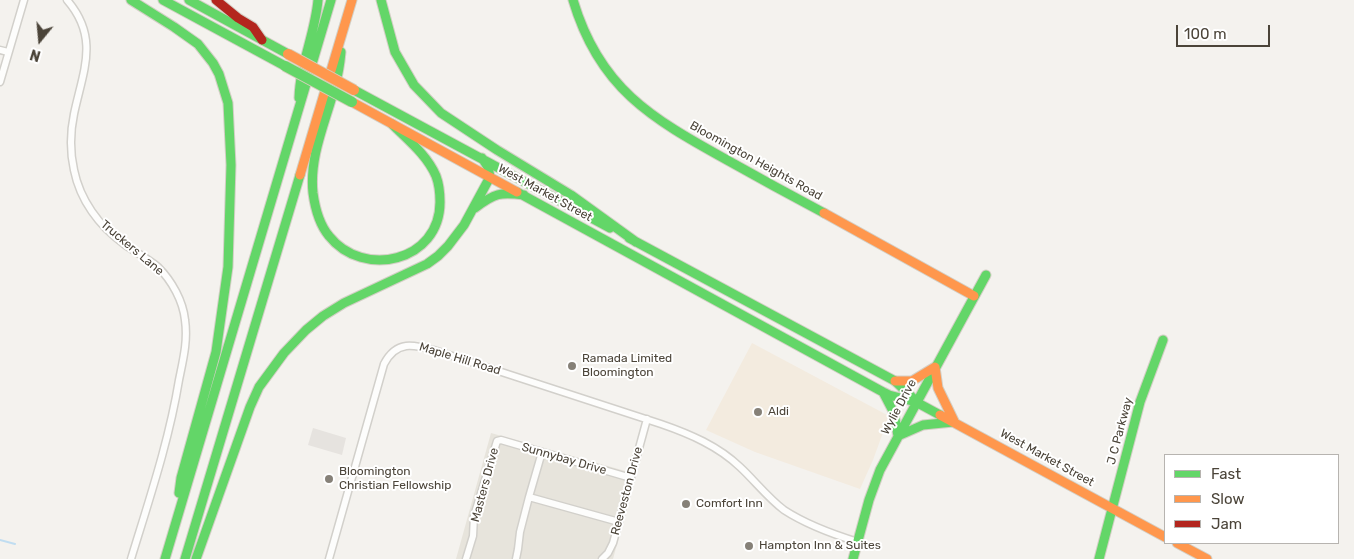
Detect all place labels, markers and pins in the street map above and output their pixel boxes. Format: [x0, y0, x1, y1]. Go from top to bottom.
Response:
place label: Ramada Limited Bloomington [582, 352, 672, 380]
marker: Ramada Limited Bloomington [566, 360, 578, 372]
place label: Aldi [768, 405, 789, 419]
marker: Aldi [752, 406, 764, 418]
place label: Bloomington Christian Fellowship [339, 465, 451, 493]
marker: Bloomington Christian Fellowship [323, 473, 335, 485]
place label: Comfort Inn [696, 497, 763, 511]
marker: Comfort Inn [680, 498, 692, 510]
place label: Hampton Inn & Suites [759, 539, 881, 553]
marker: Hampton Inn & Suites [743, 540, 755, 552]

